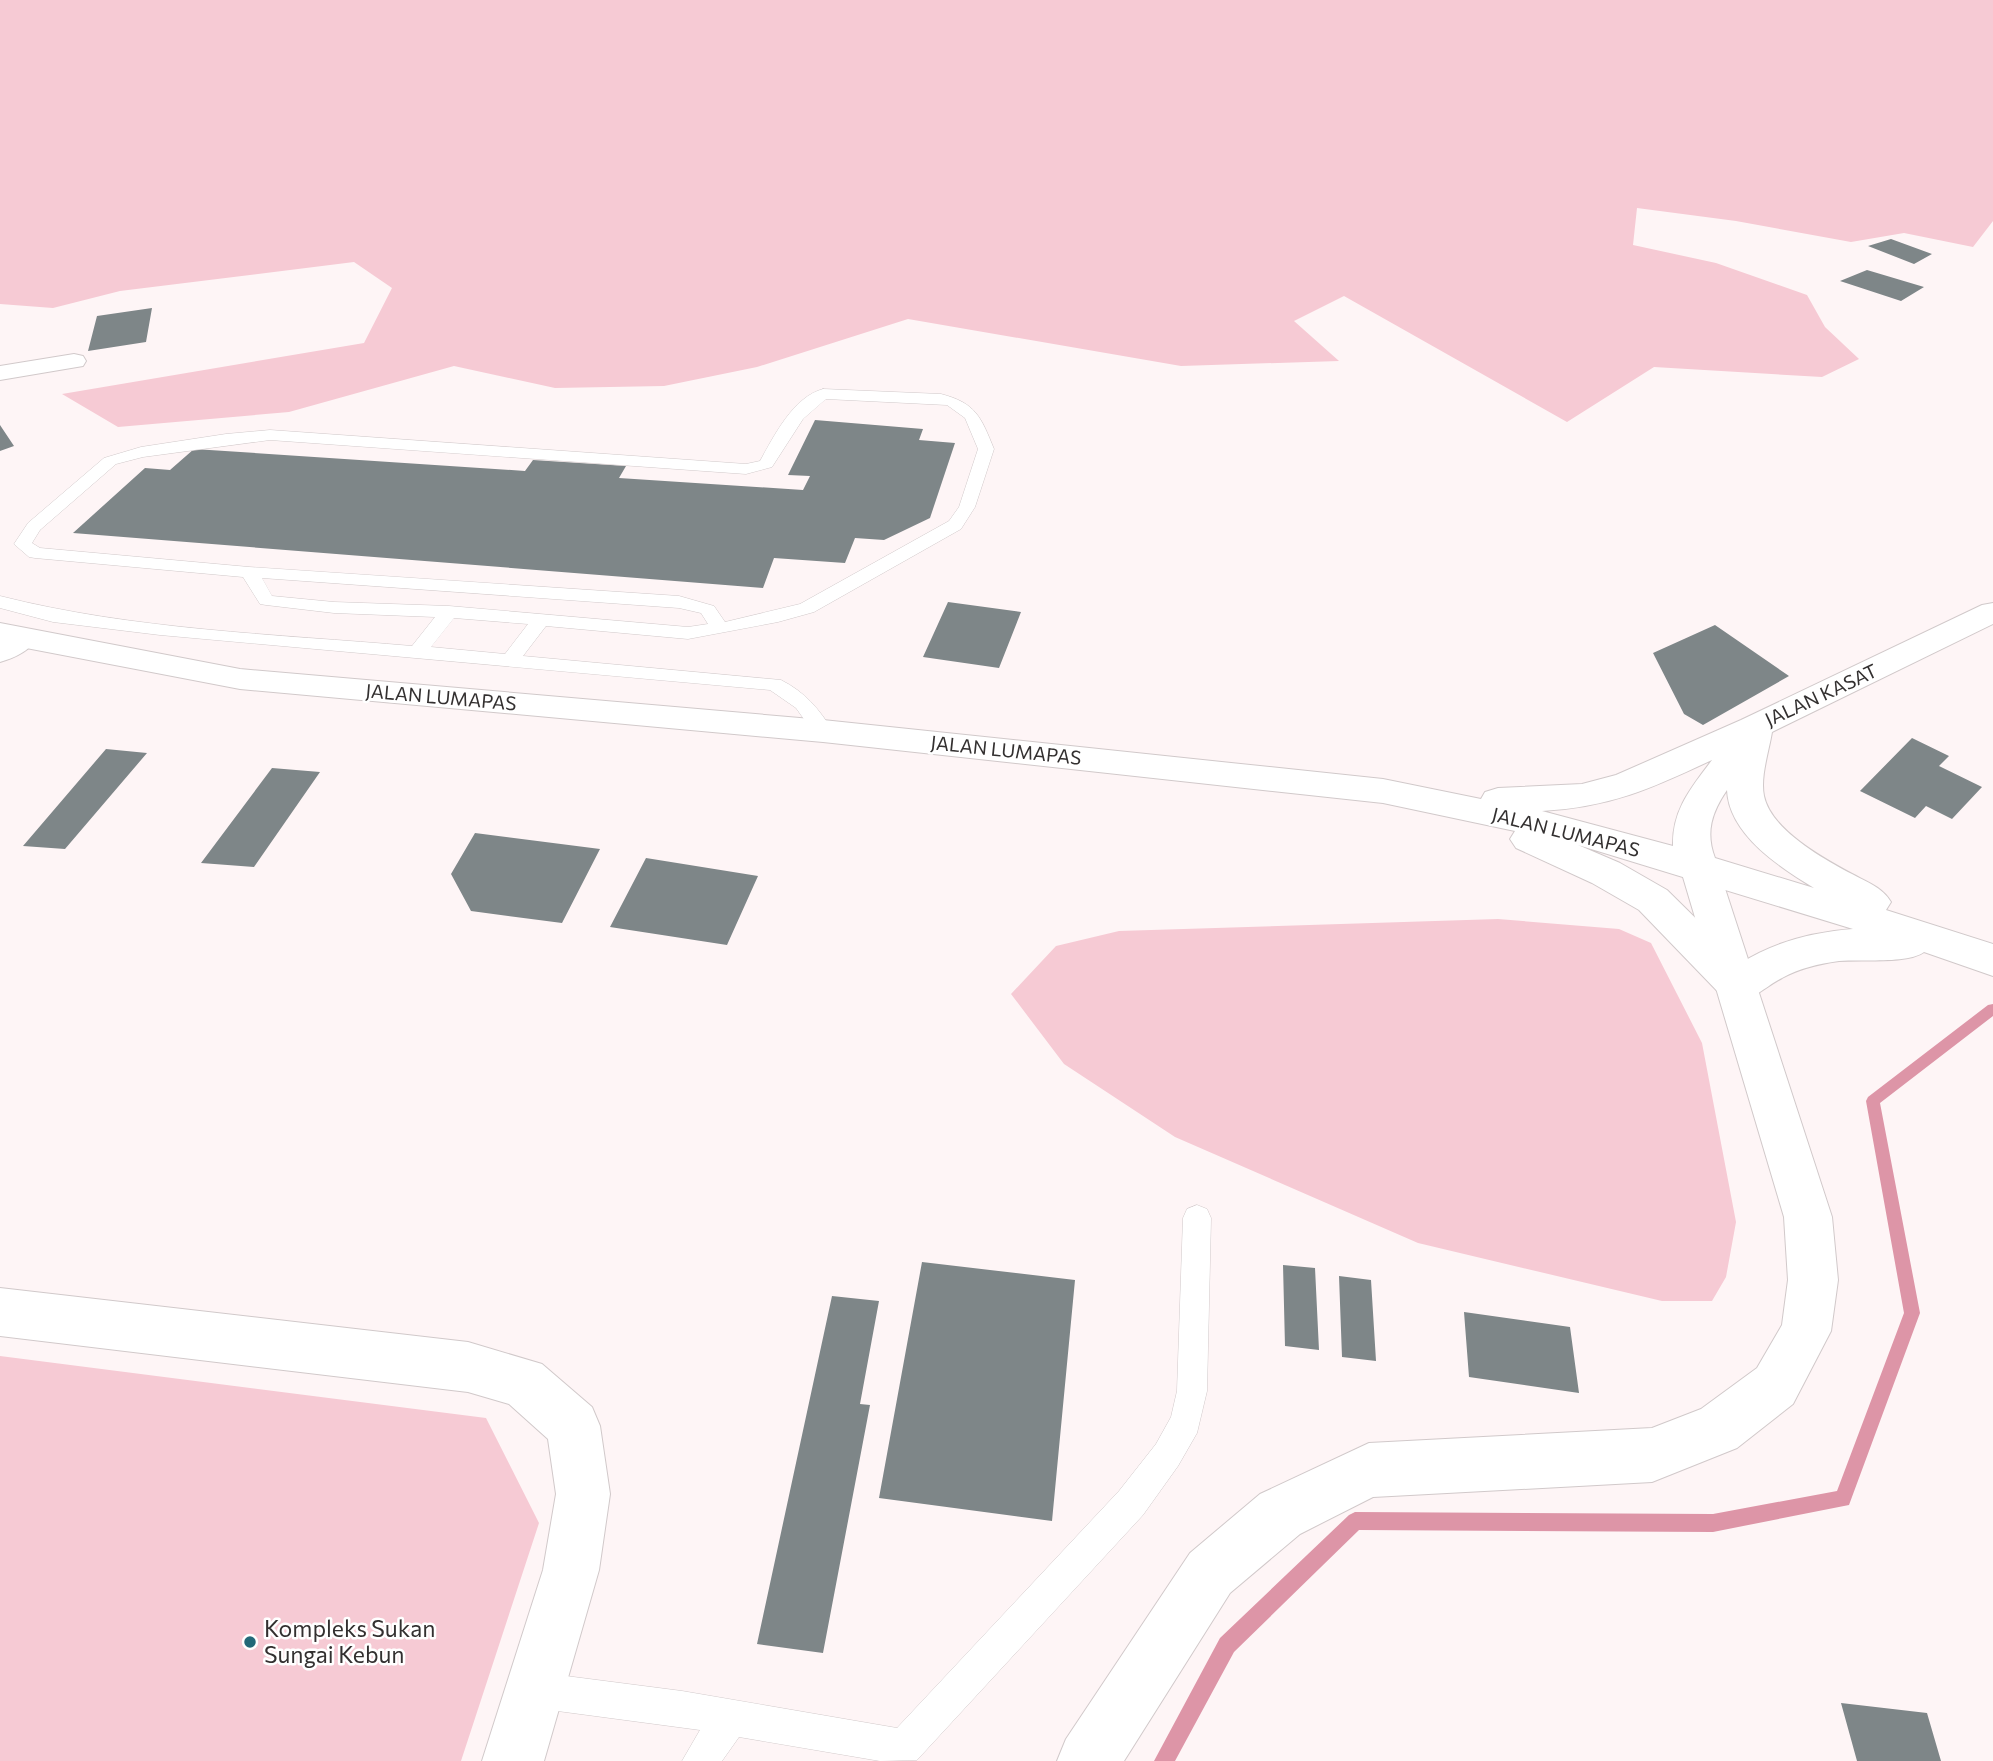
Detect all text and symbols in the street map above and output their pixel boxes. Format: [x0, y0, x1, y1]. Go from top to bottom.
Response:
street label: JALAN KASAT [1761, 659, 1881, 731]
street label: JALAN LUMAPAS [365, 678, 517, 715]
street label: JALAN LUMAPAS [930, 730, 1083, 769]
street label: JALAN LUMAPAS [1490, 802, 1642, 861]
place label: Kompleks Sukan Sungai Kebun [264, 1614, 435, 1668]
marker: Kompleks Sukan Sungai Kebun [242, 1634, 258, 1650]

